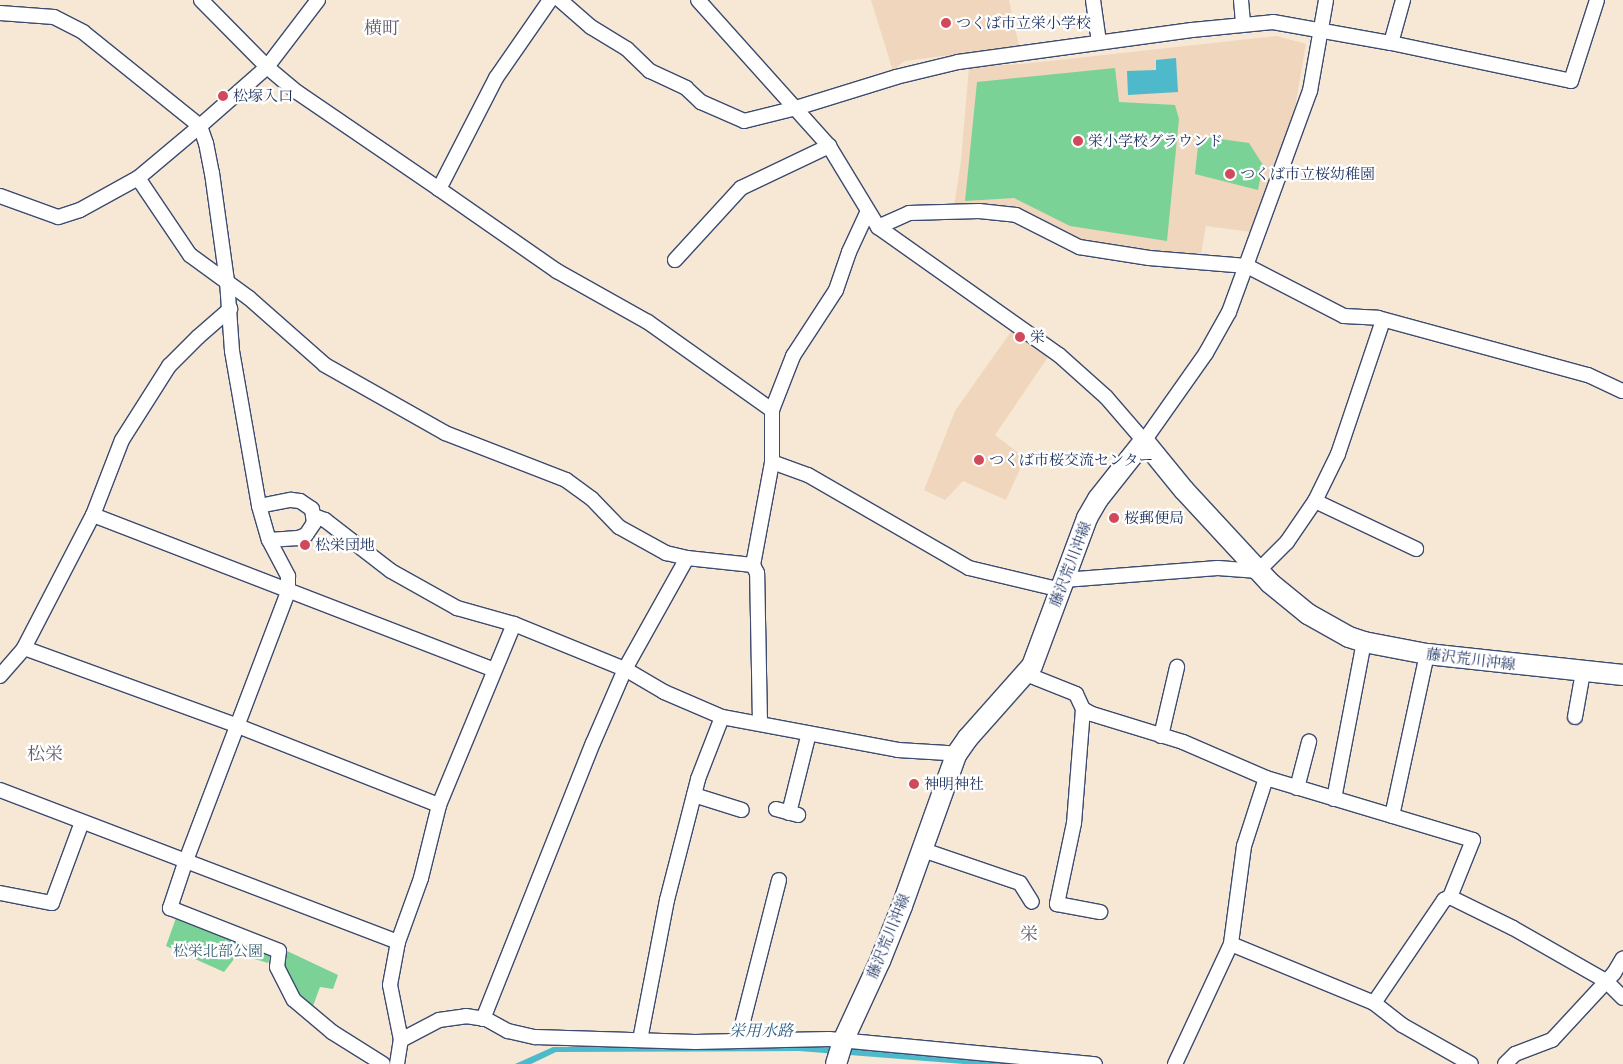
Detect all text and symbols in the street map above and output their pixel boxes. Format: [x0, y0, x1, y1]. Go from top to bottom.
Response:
place label: つくば市立栄小学校 [956, 14, 1091, 32]
district label: 横町 [364, 17, 400, 39]
marker: つくば市立栄小学校 [940, 17, 952, 29]
place label: 松塚入口 [233, 87, 293, 105]
marker: 松塚入口 [217, 90, 229, 102]
place label: 栄小学校グラウンド [1088, 132, 1223, 150]
marker: 栄小学校グラウンド [1072, 135, 1084, 147]
place label: つくば市立桜幼稚園 [1240, 165, 1375, 183]
marker: つくば市立桜幼稚園 [1224, 168, 1236, 180]
place label: 栄 [1030, 328, 1045, 346]
marker: 栄 [1014, 331, 1026, 343]
place label: つくば市桜交流センター [989, 451, 1154, 469]
marker: つくば市桜交流センター [973, 454, 985, 466]
place label: 桜郵便局 [1124, 509, 1184, 527]
marker: 桜郵便局 [1108, 512, 1120, 524]
street label: 藤沢荒川沖線 [1045, 519, 1095, 609]
place label: 松栄団地 [315, 536, 375, 554]
marker: 松栄団地 [299, 539, 311, 551]
street label: 藤沢荒川沖線 [1425, 645, 1517, 673]
district label: 松栄 [27, 743, 63, 765]
place label: 神明神社 [924, 775, 984, 793]
marker: 神明神社 [908, 778, 920, 790]
street label: 藤沢荒川沖線 [863, 891, 913, 981]
district label: 栄 [1020, 923, 1038, 945]
park label: 松栄北部公園 [173, 942, 263, 960]
water label: 栄用水路 [729, 1020, 793, 1040]

